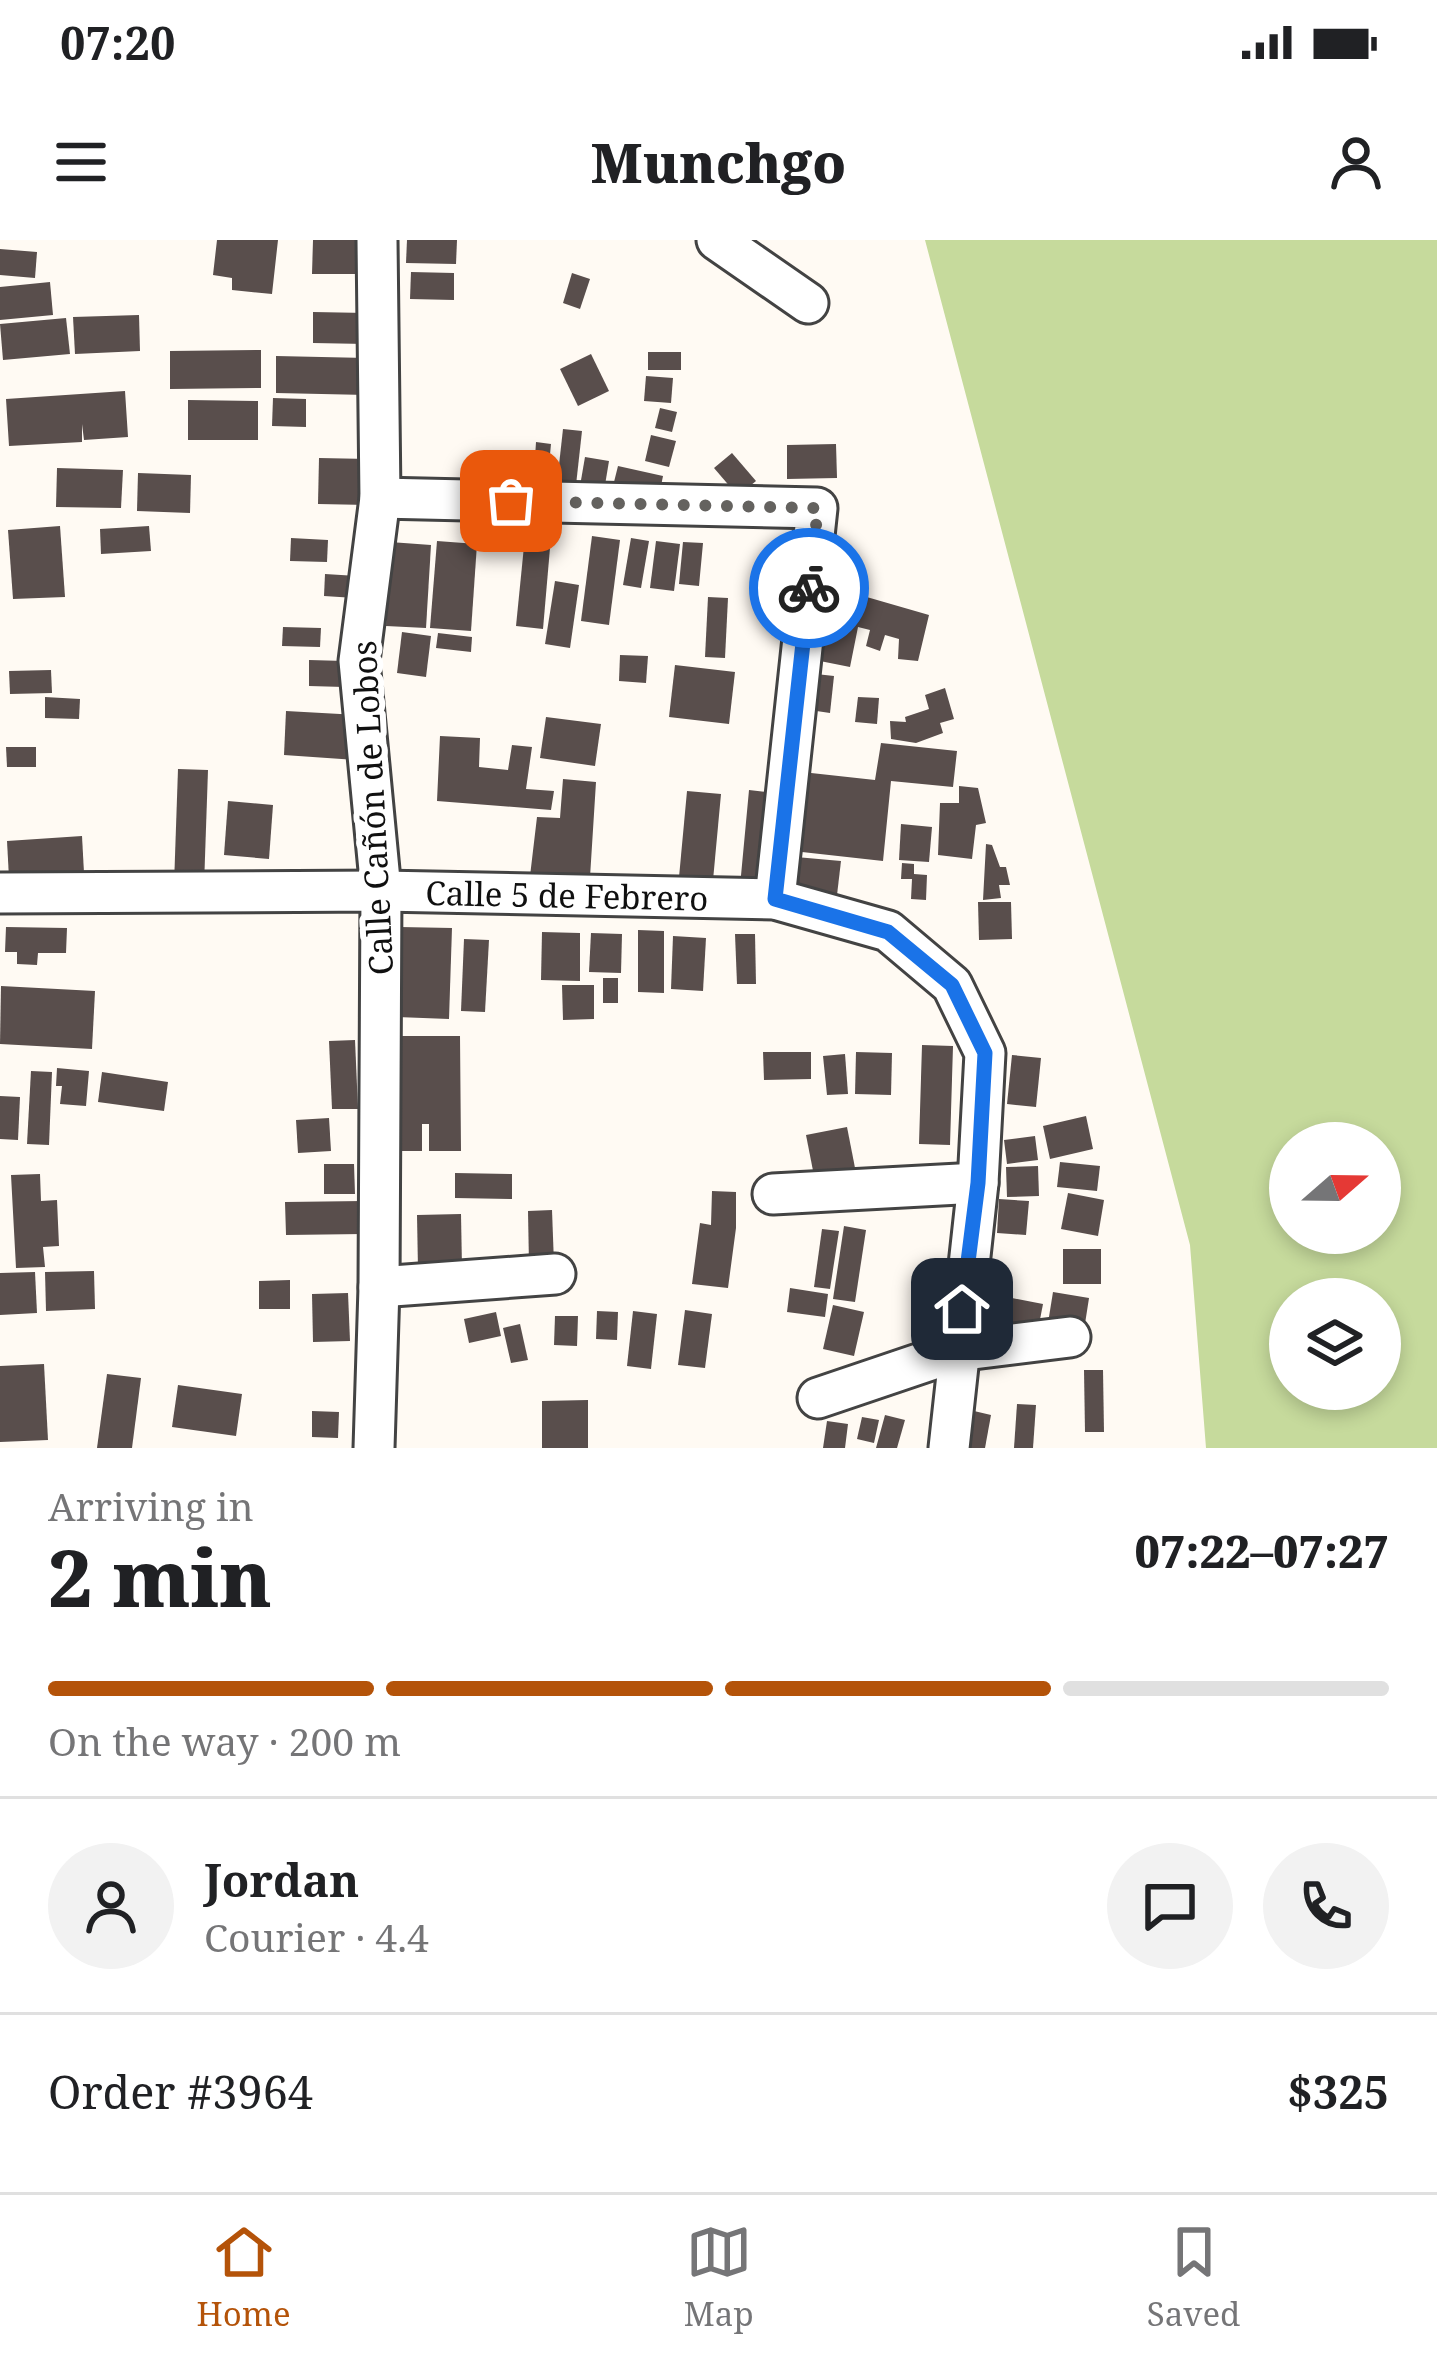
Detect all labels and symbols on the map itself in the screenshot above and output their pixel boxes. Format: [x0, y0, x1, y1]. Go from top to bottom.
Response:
pin [460, 450, 562, 552]
courier [749, 528, 869, 648]
street label: Calle Cañón de Lobos [341, 640, 403, 976]
street label: Calle 5 de Febrero [425, 869, 709, 920]
north arrow [1269, 1122, 1401, 1254]
pin [911, 1258, 1013, 1360]

